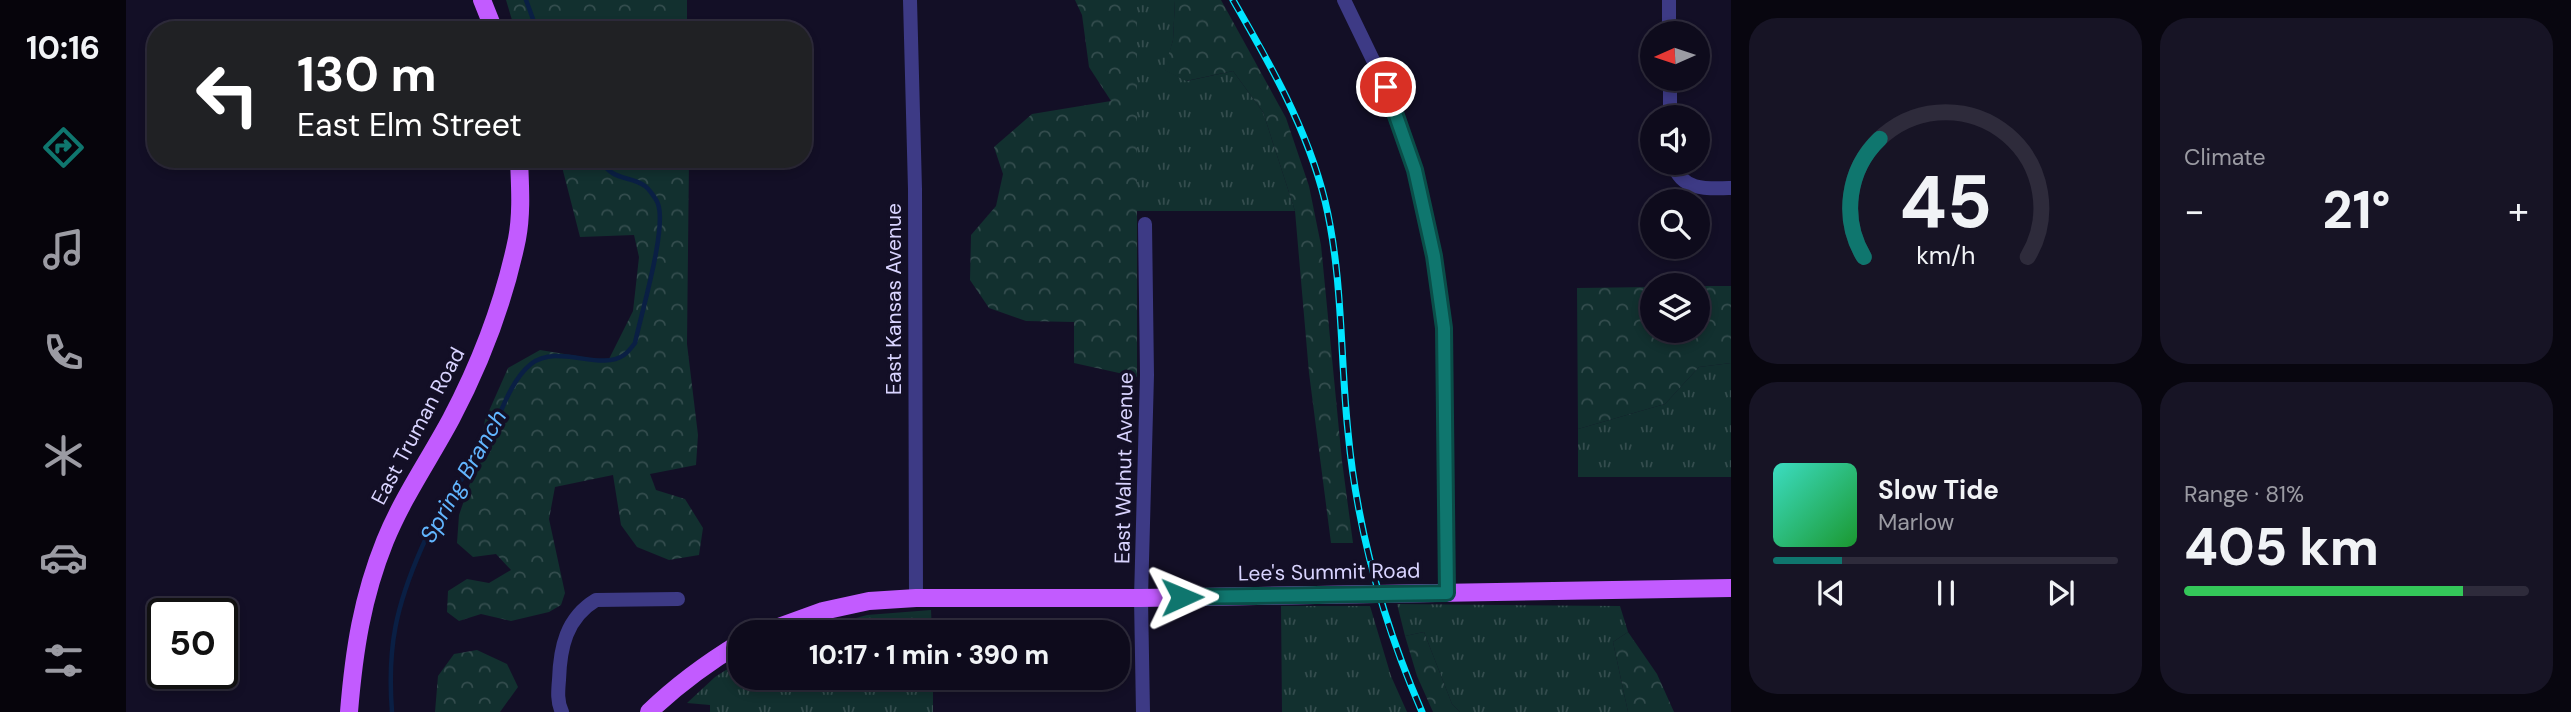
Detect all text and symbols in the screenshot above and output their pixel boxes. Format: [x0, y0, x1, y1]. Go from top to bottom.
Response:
north arrow [1640, 21, 1710, 91]
map controls [1640, 21, 1710, 343]
text: 10:16 [26, 27, 100, 69]
text: 130 m [297, 42, 437, 106]
icon: left [182, 49, 273, 140]
pin [1356, 57, 1416, 117]
icon: arrive [1367, 68, 1405, 106]
text: East Elm Street [297, 104, 522, 146]
button: sound [1640, 105, 1710, 175]
icon: directions [39, 123, 88, 172]
text: Climate [2184, 142, 2266, 172]
text: 45 [1899, 155, 1992, 250]
text: 21° [2322, 176, 2391, 244]
text: − [2184, 186, 2205, 236]
text: + [2508, 186, 2529, 236]
button: search [1640, 189, 1710, 259]
street label: East Kansas Avenue [880, 203, 908, 395]
icon: music [39, 225, 88, 274]
text: km/h [1916, 239, 1975, 272]
button: layers [1640, 273, 1710, 343]
icon: phone [39, 328, 88, 377]
street label: East Truman Road [365, 343, 471, 509]
street label: East Walnut Avenue [1108, 372, 1140, 564]
water label: Spring Branch [413, 404, 513, 548]
icon: climate [39, 431, 88, 480]
text: Slow Tide [1878, 473, 1999, 507]
text: Range · 81% [2184, 479, 2304, 509]
text: Marlow [1878, 507, 1954, 537]
text: 405 km [2184, 513, 2379, 581]
icon: car [39, 533, 88, 582]
street label: Lee's Summit Road [1238, 556, 1420, 588]
position arrow [1145, 560, 1219, 634]
icon: previous [1812, 574, 1850, 612]
icon: pause [1927, 574, 1965, 612]
icon: next [2042, 574, 2080, 612]
speed limit sign: 50 [147, 598, 238, 689]
icon: filters [39, 636, 88, 685]
text: 10:17 · 1 min · 390 m [809, 638, 1049, 672]

